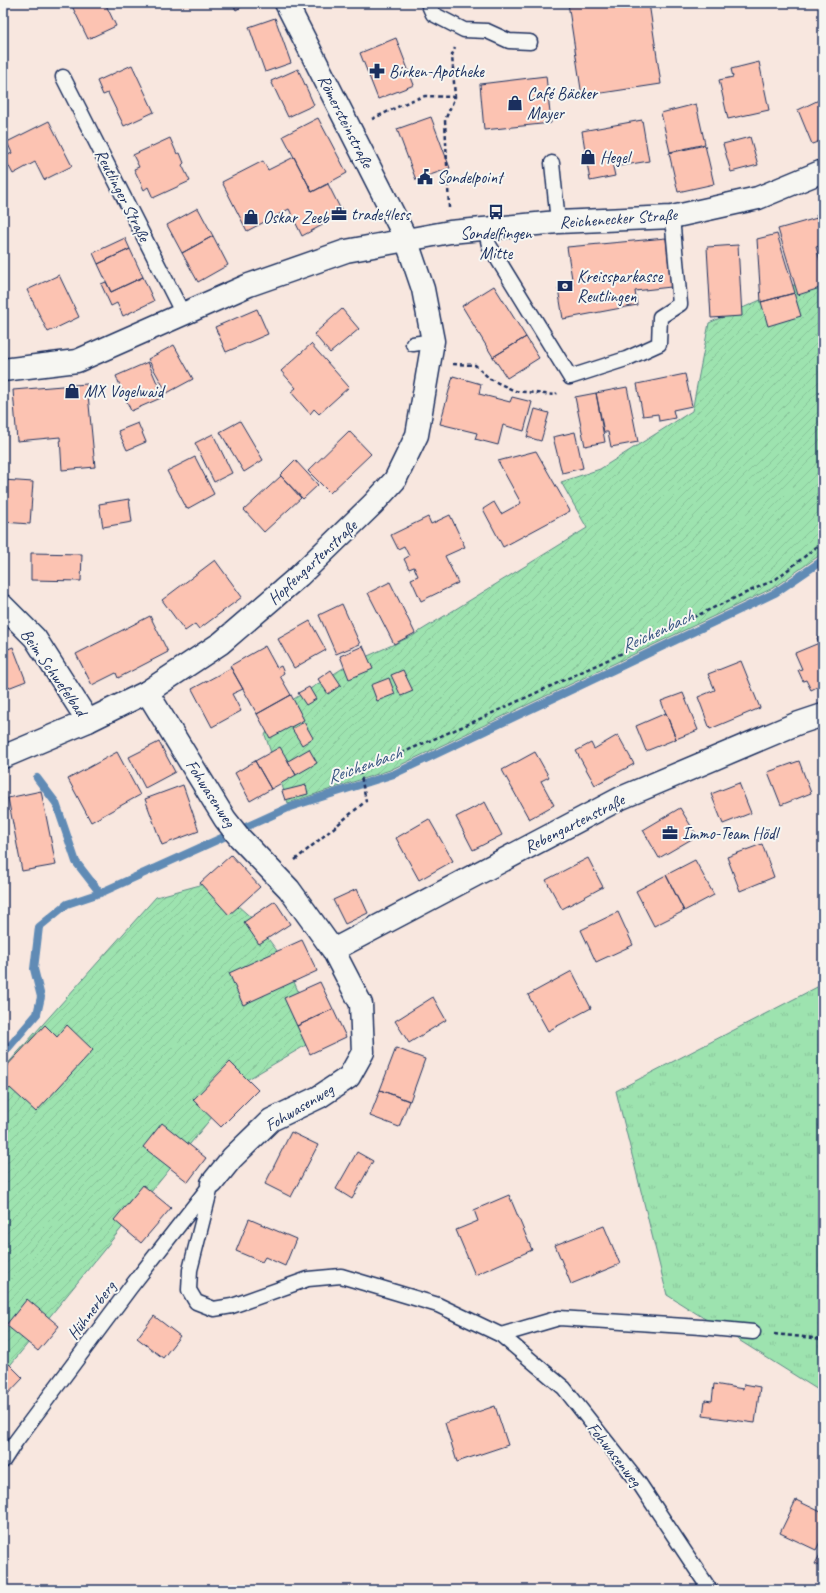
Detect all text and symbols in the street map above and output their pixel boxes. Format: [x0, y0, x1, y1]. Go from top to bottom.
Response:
place label: Birken-Apotheke [389, 61, 485, 82]
pharmacy icon: Birken-Apotheke [368, 62, 386, 80]
street label: Römersteinstraße [313, 71, 379, 172]
place label: Café Bäcker Mayer [527, 83, 599, 124]
shop icon: Café Bäcker Mayer [506, 94, 524, 112]
street label: Reutlinger Straße [90, 145, 156, 246]
place label: Hegel [600, 147, 633, 168]
shop icon: Hegel [579, 148, 597, 166]
place label: Sondelpoint [437, 167, 505, 188]
public building icon: Sondelpoint [416, 168, 434, 186]
bus stop icon: Sondelfingen Mitte [487, 203, 505, 221]
place label: trade4less [351, 204, 412, 225]
street label: Reichenecker Straße [559, 204, 679, 233]
office icon: trade4less [330, 205, 348, 223]
place label: Oskar Zeeb [263, 207, 330, 228]
shop icon: Oskar Zeeb [242, 208, 260, 226]
place label: Sondelfingen Mitte [460, 223, 533, 264]
place label: Kreissparkasse Reutlingen [577, 266, 664, 307]
bank icon: Kreissparkasse Reutlingen [556, 277, 574, 295]
place label: MX Vogelwaid [84, 381, 166, 402]
shop icon: MX Vogelwaid [63, 382, 81, 400]
street label: Hopfengartenstraße [263, 515, 363, 609]
water label: Reichenbach [617, 604, 698, 657]
street label: Beim Schwefelbad [16, 625, 93, 723]
water label: Reichenbach [324, 741, 406, 789]
street label: Fohwasenweg [181, 756, 241, 832]
street label: Rebengartenstraße [521, 789, 629, 858]
place label: Immo-Team Hödl [682, 823, 781, 844]
office icon: Immo-Team Hödl [661, 824, 679, 842]
street label: Fohwasenweg [261, 1078, 338, 1136]
street label: Hühnerberg [63, 1276, 121, 1344]
street label: Fohwasenweg [583, 1418, 647, 1492]

